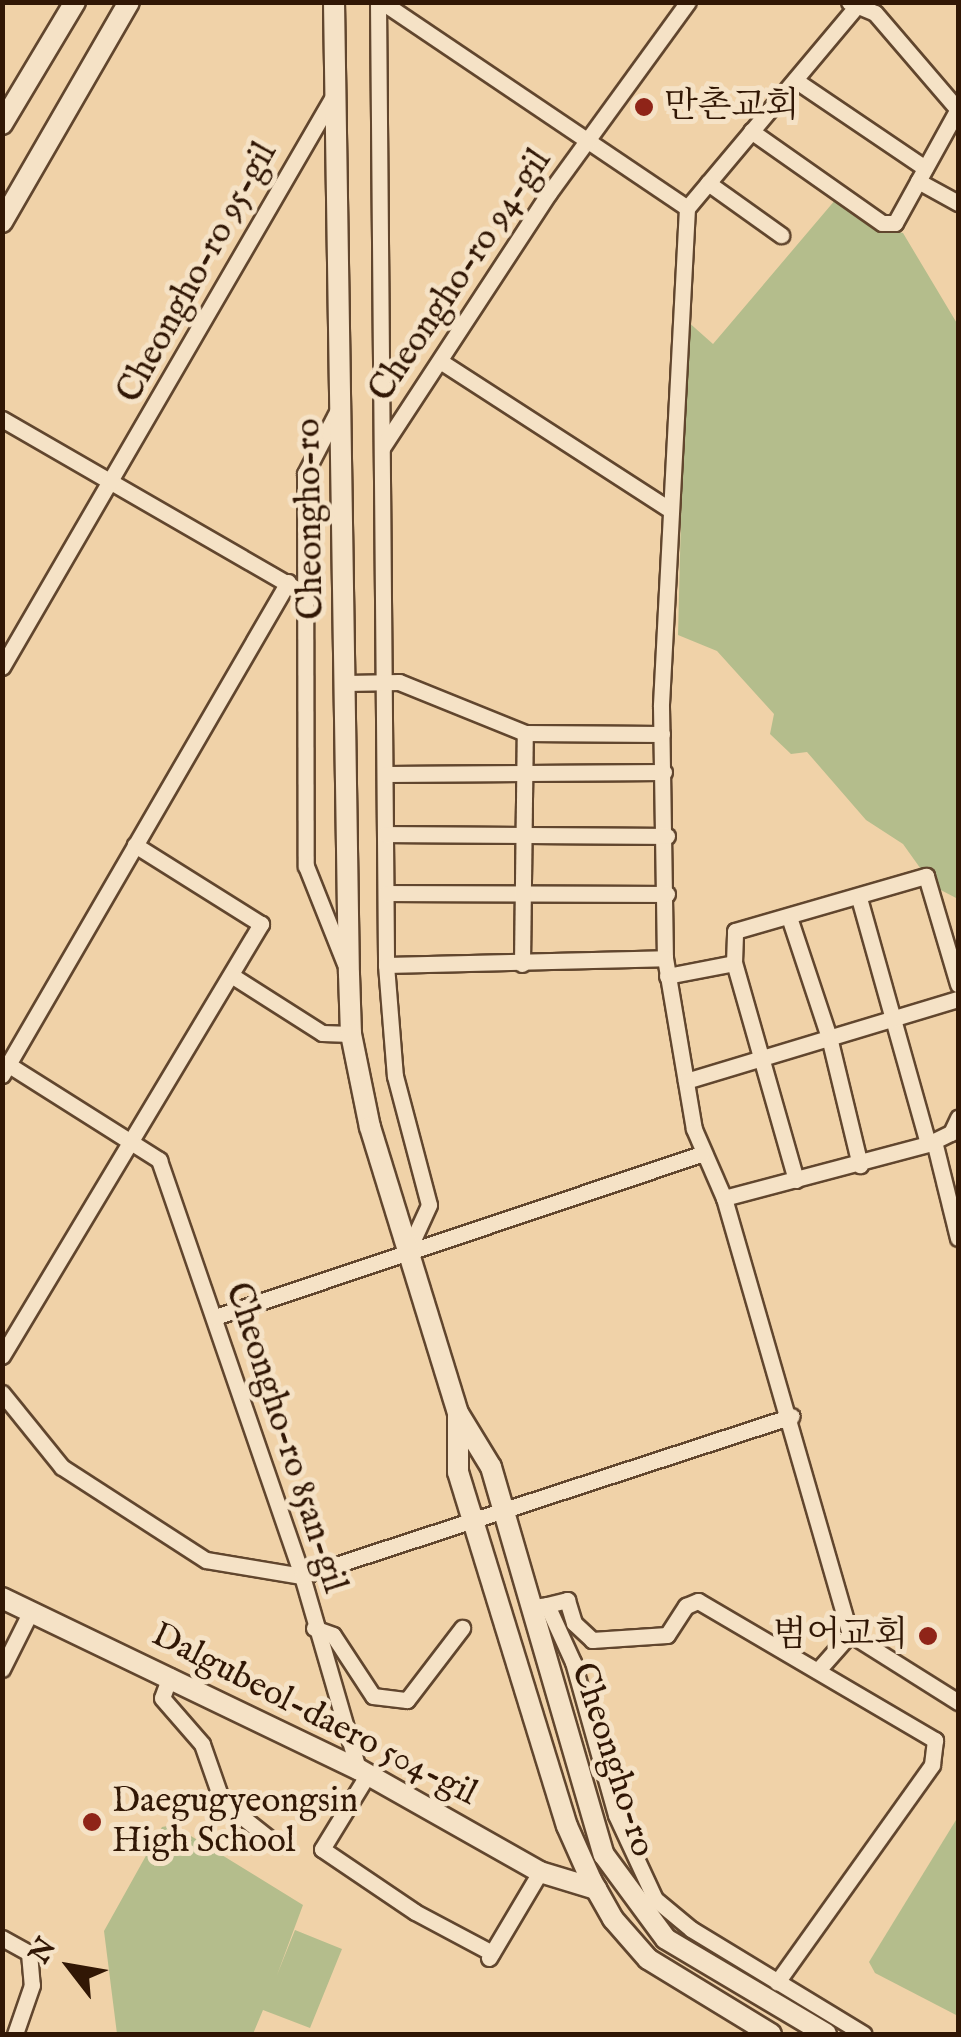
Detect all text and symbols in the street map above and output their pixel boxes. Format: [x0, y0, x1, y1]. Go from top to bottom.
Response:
place label: 만촌교회 [664, 86, 799, 128]
marker: 만촌교회 [633, 96, 655, 118]
street label: Cheongho-ro 95-gil [109, 136, 287, 410]
street label: Cheongho-ro 94-gil [361, 142, 561, 410]
street label: Cheongho-ro [288, 418, 334, 620]
street label: Cheongho-ro 85an-gil [215, 1278, 355, 1598]
street label: Dalgubeol-daero 504-gil [144, 1615, 484, 1815]
place label: 범어교회 [773, 1615, 908, 1657]
marker: 범어교회 [917, 1625, 939, 1647]
street label: Cheongho-ro [561, 1658, 663, 1862]
place label: Daegugyeongsin High School [112, 1781, 358, 1863]
marker: Daegugyeongsin High School [81, 1811, 103, 1833]
north arrow [20, 1917, 120, 2017]
text: N [23, 1932, 65, 1971]

